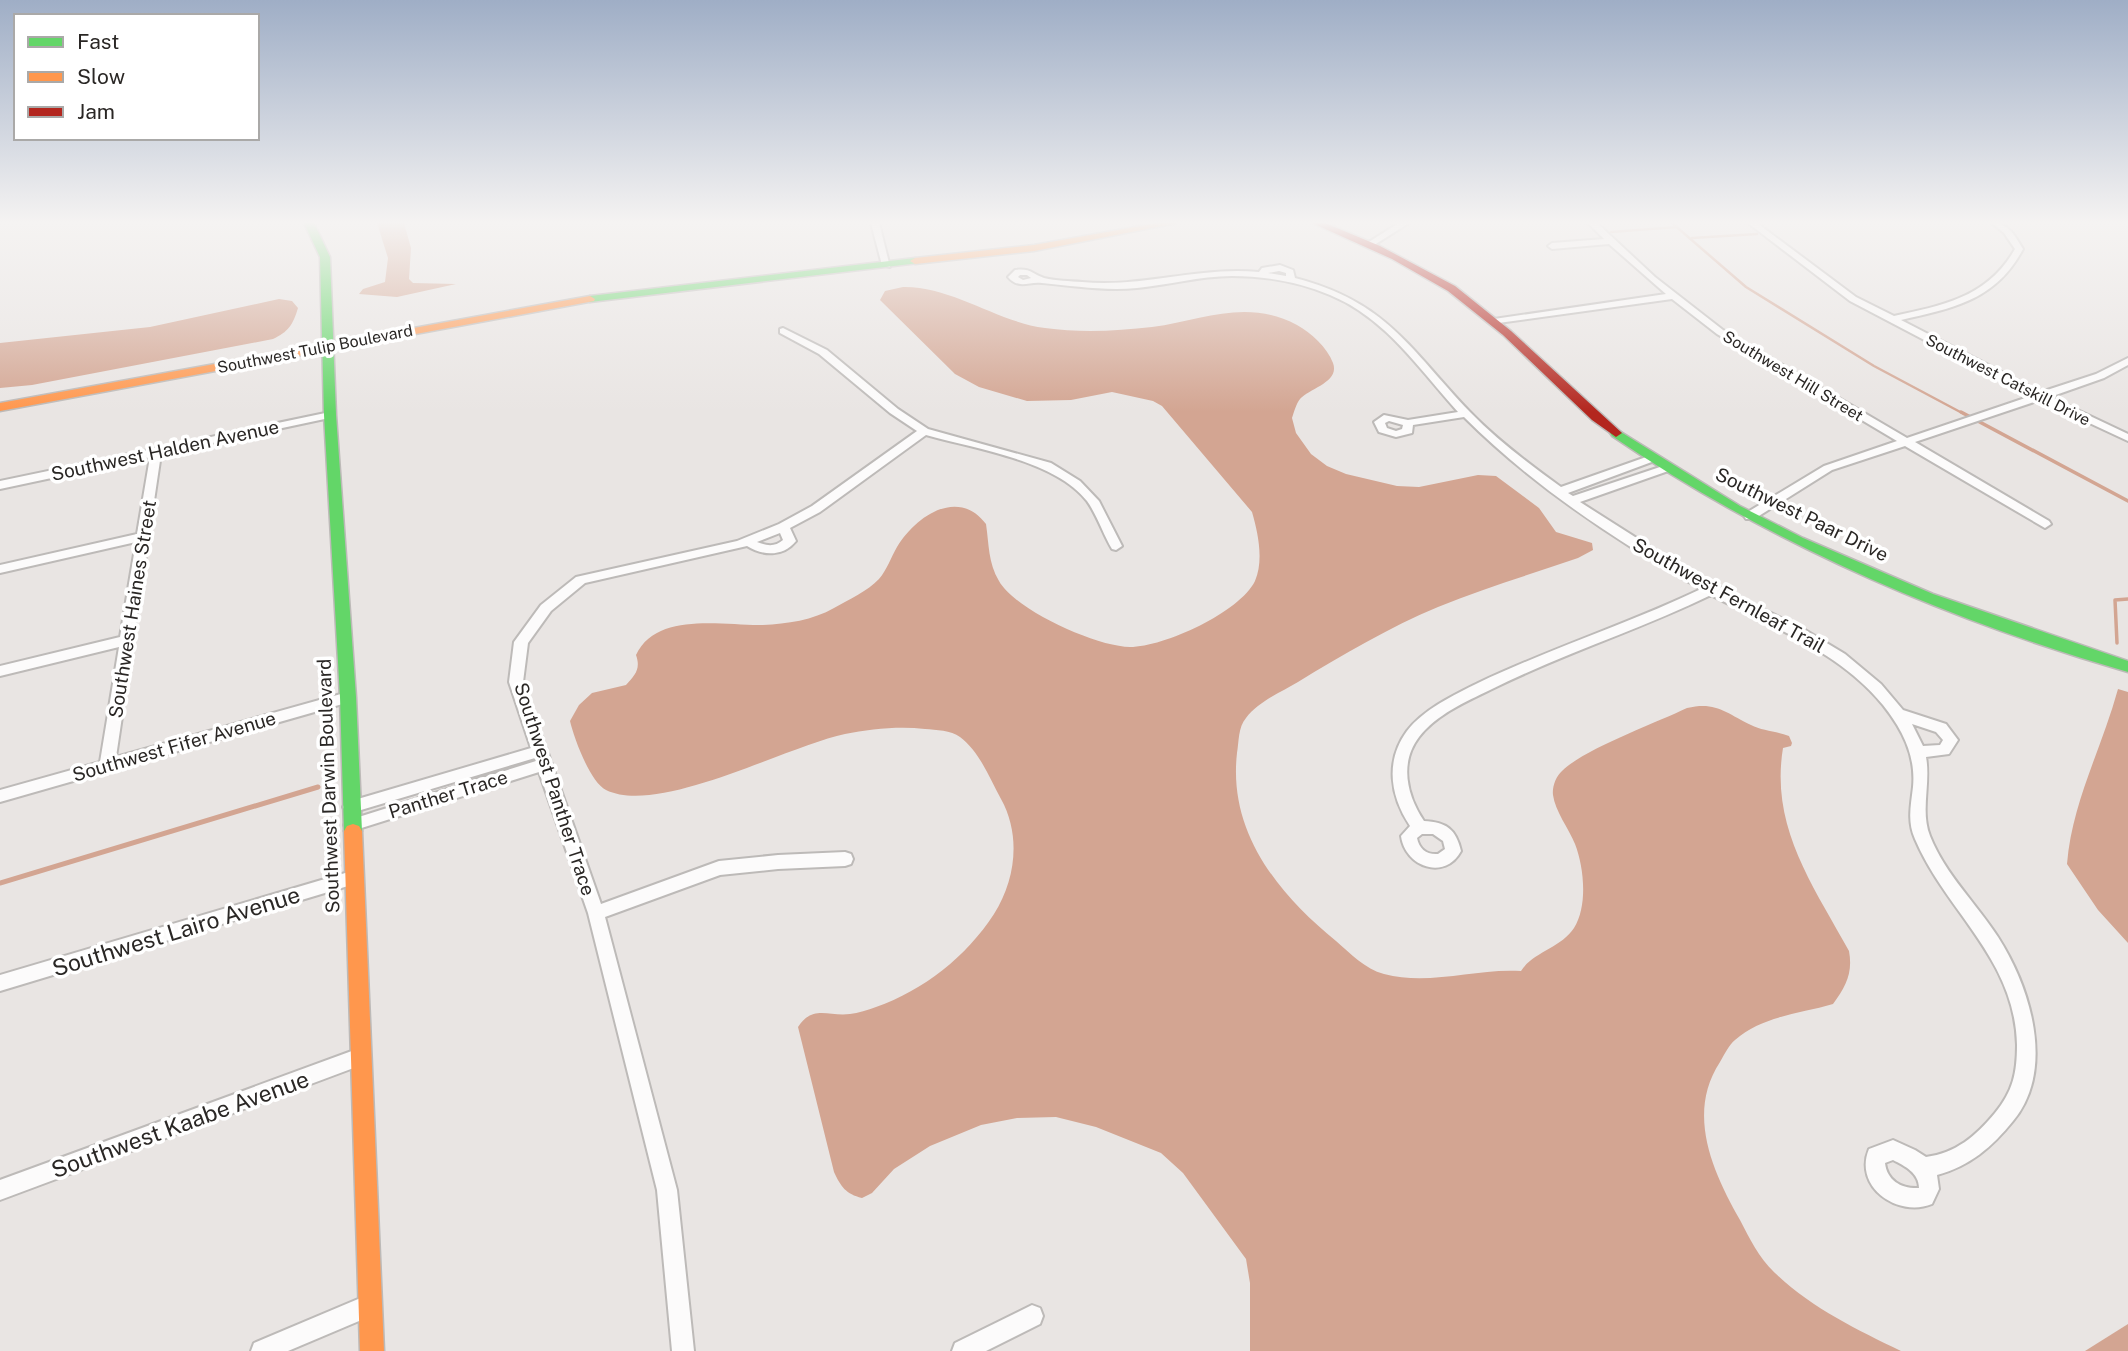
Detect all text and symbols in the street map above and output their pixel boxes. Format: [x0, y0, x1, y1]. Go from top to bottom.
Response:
legend [14, 14, 259, 140]
text: Fast [77, 29, 119, 54]
text: Slow [77, 64, 125, 89]
text: Jam [77, 99, 115, 124]
street label: Southwest Tulip Boulevard [216, 321, 414, 377]
street label: Southwest Hill Street [1720, 327, 1866, 425]
street label: Southwest Catskill Drive [1923, 330, 2093, 430]
street label: Southwest Halden Avenue [49, 415, 281, 485]
street label: Southwest Paar Drive [1712, 463, 1892, 565]
street label: Southwest Haines Street [104, 498, 160, 720]
street label: Southwest Fernleaf Trail [1629, 533, 1829, 657]
street label: Southwest Darwin Boulevard [313, 658, 343, 914]
street label: Southwest Panther Trace [510, 680, 600, 898]
street label: Southwest Fifer Avenue [70, 706, 278, 786]
street label: Panther Trace [386, 765, 510, 823]
street label: Southwest Lairo Avenue [49, 880, 303, 982]
street label: Southwest Kaabe Avenue [47, 1065, 313, 1183]

